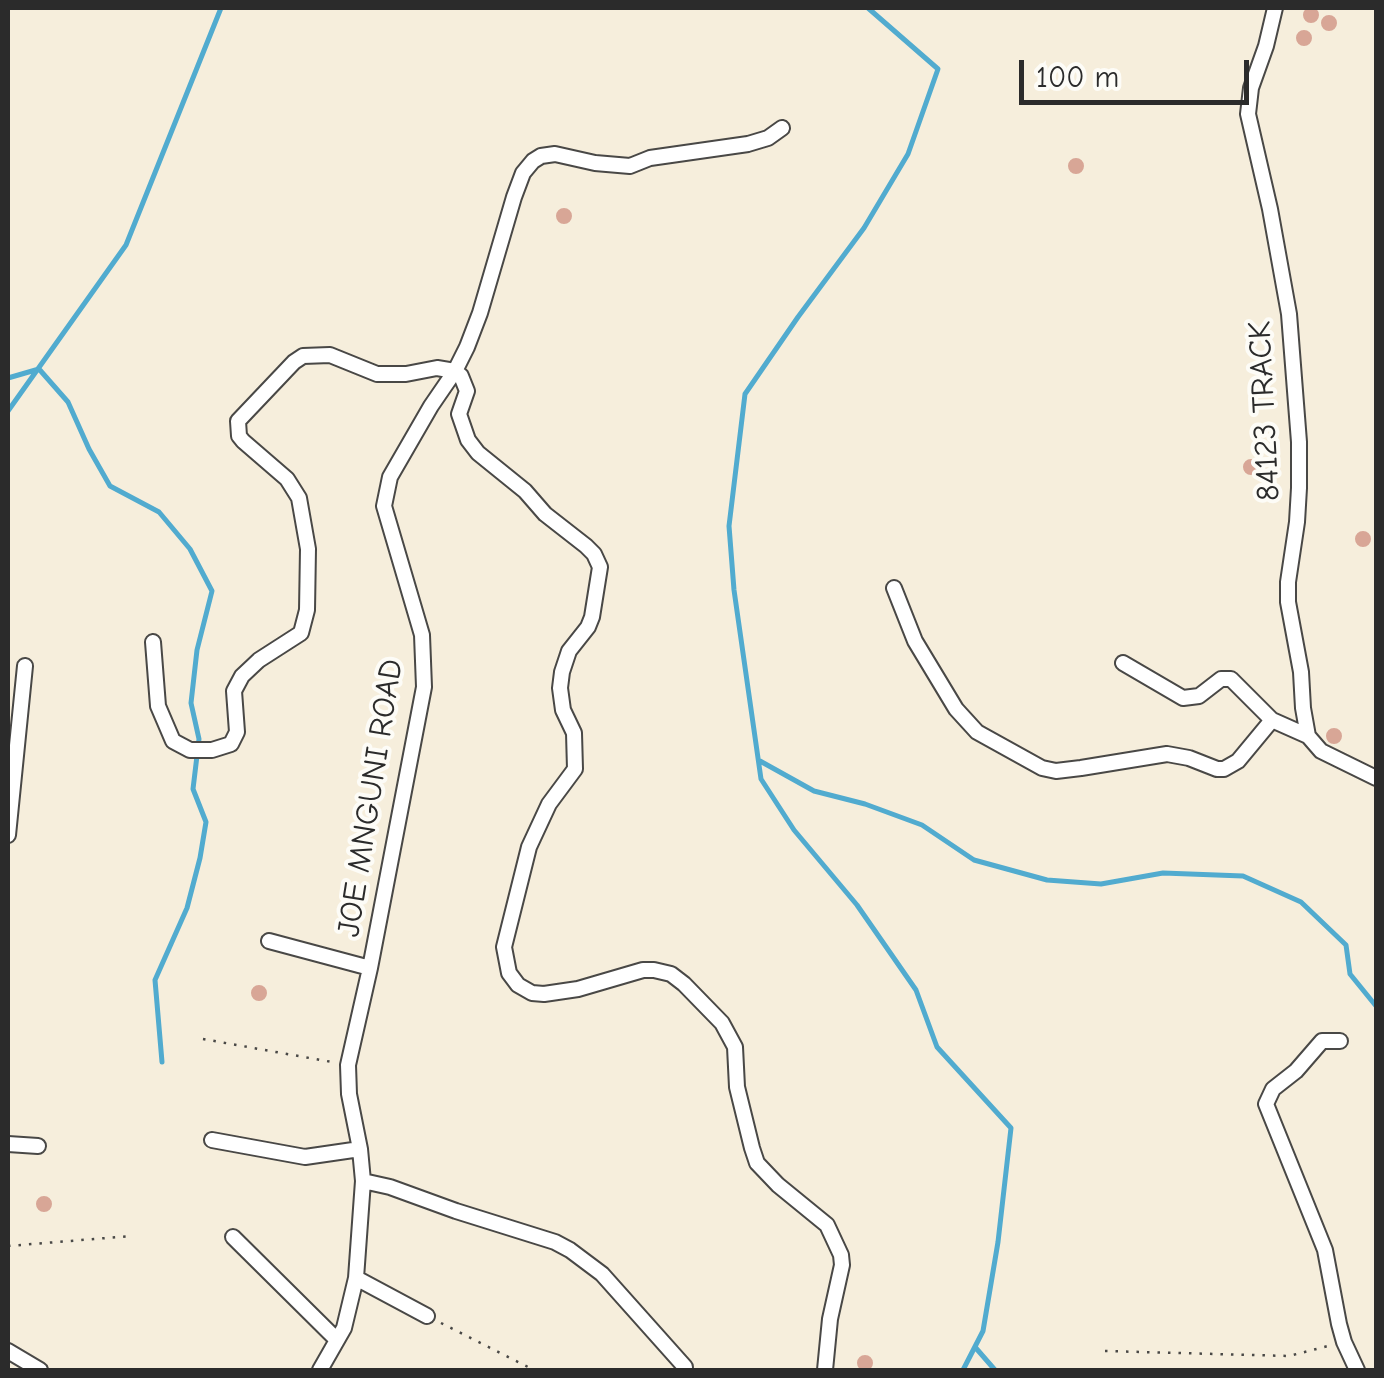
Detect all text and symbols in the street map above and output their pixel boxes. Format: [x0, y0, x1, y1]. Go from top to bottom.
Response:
scale bar [1024, 40, 1254, 102]
text: 100 m [1036, 60, 1119, 95]
street label: 84123 TRACK [1241, 320, 1289, 502]
street label: JOE MNGUNI ROAD [330, 656, 412, 940]

